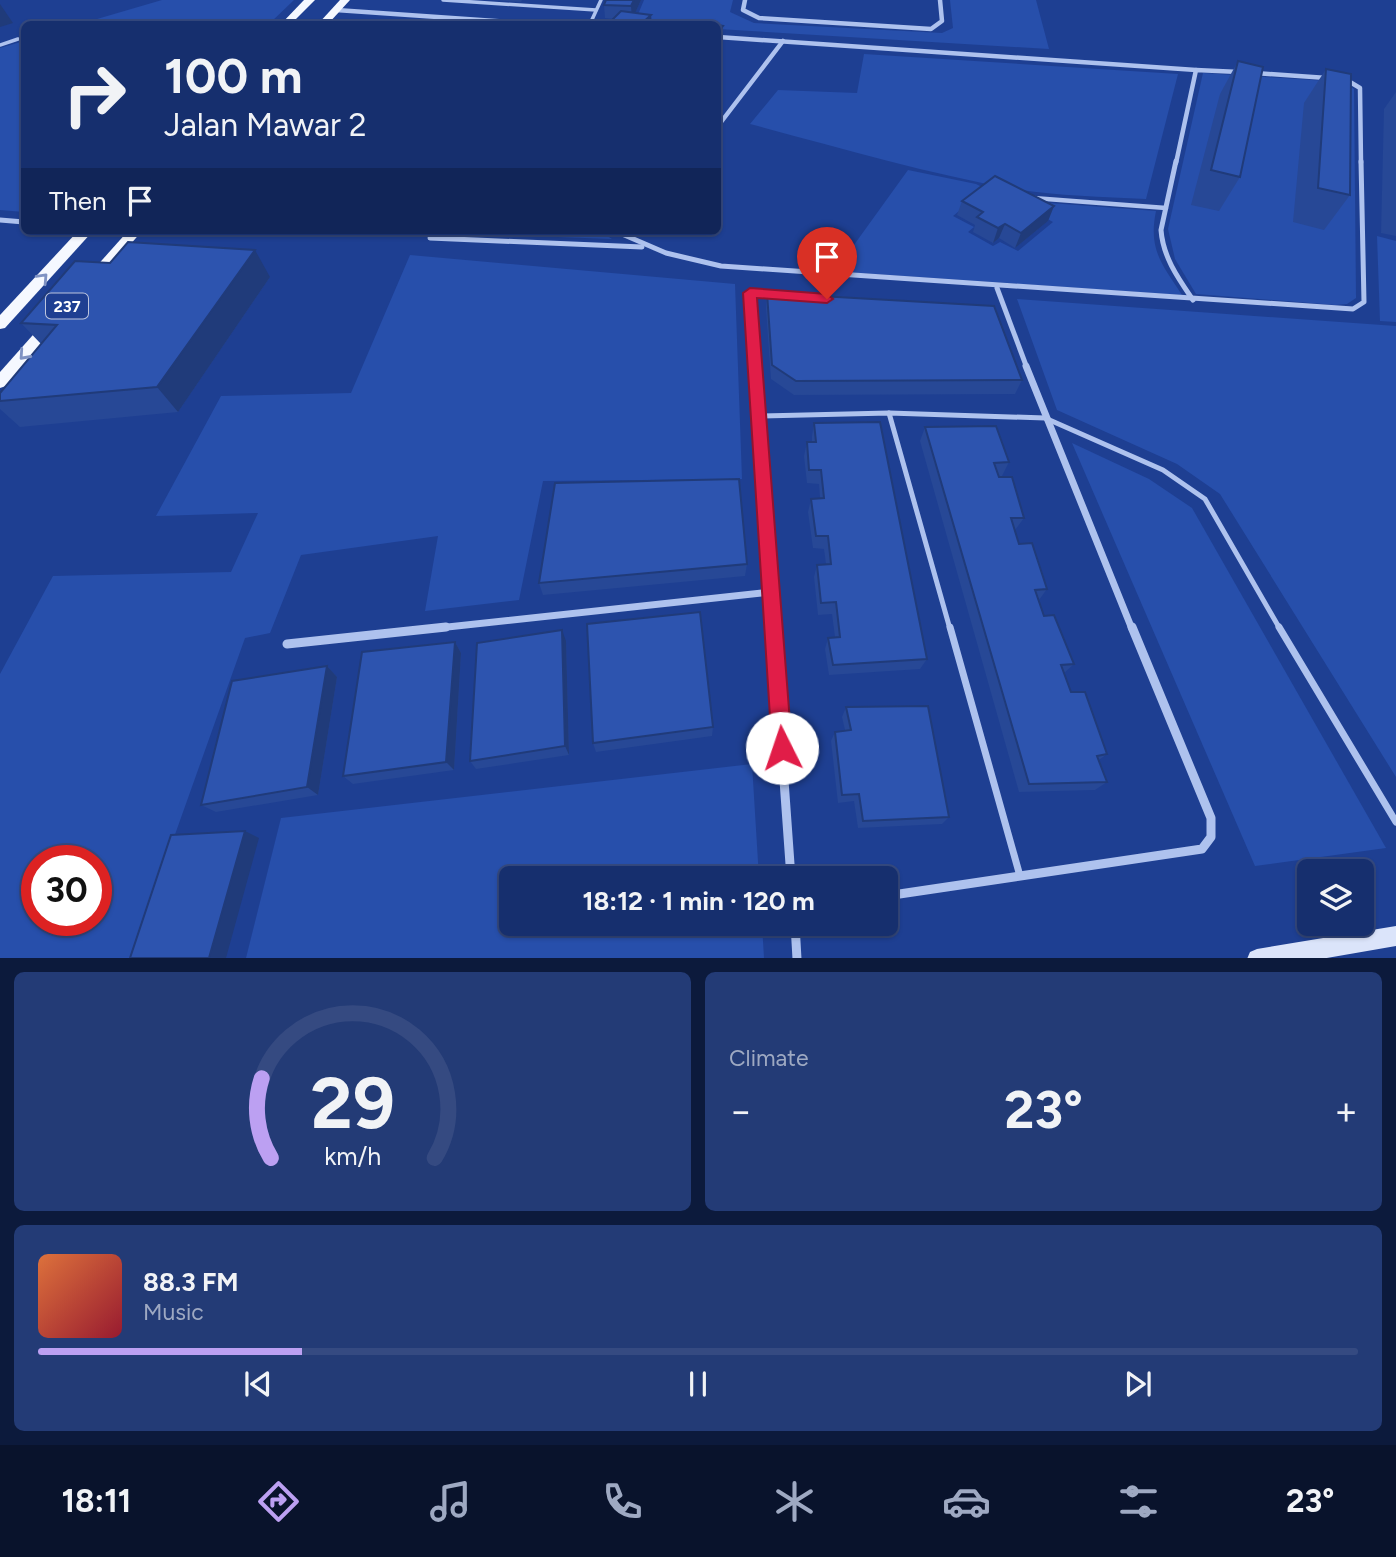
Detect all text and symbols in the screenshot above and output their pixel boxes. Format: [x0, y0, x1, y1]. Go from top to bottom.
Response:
text: 100 m [164, 46, 303, 105]
icon: right [49, 49, 140, 140]
text: Jalan Mawar 2 [164, 106, 367, 144]
icon: arrive [121, 182, 159, 220]
text: Then [49, 185, 107, 217]
pin [797, 227, 857, 299]
icon: arrive [808, 238, 846, 276]
one-way arrow [35, 273, 47, 286]
road number: 237 [46, 294, 88, 318]
one-way arrow [20, 347, 32, 360]
position arrow [745, 711, 819, 785]
speed limit sign: 30 [21, 845, 112, 936]
map controls [1297, 859, 1374, 936]
button: layers [1297, 859, 1374, 936]
text: 18:12 · 1 min · 120 m [582, 885, 815, 917]
text: Climate [729, 1044, 808, 1072]
text: 29 [310, 1059, 395, 1146]
text: 23° [1004, 1079, 1083, 1141]
text: − [729, 1088, 753, 1134]
text: + [1334, 1088, 1358, 1134]
text: km/h [324, 1140, 381, 1170]
text: 88.3 FM [143, 1266, 239, 1298]
text: Music [143, 1298, 204, 1326]
icon: previous [239, 1365, 277, 1403]
icon: pause [679, 1365, 717, 1403]
icon: next [1119, 1365, 1157, 1403]
icon: directions [254, 1477, 303, 1526]
icon: music [426, 1477, 475, 1526]
icon: phone [598, 1477, 647, 1526]
icon: climate [770, 1477, 819, 1526]
icon: car [942, 1477, 991, 1526]
icon: filters [1114, 1477, 1163, 1526]
text: 18:11 [61, 1482, 131, 1520]
text: 23° [1286, 1482, 1334, 1520]

